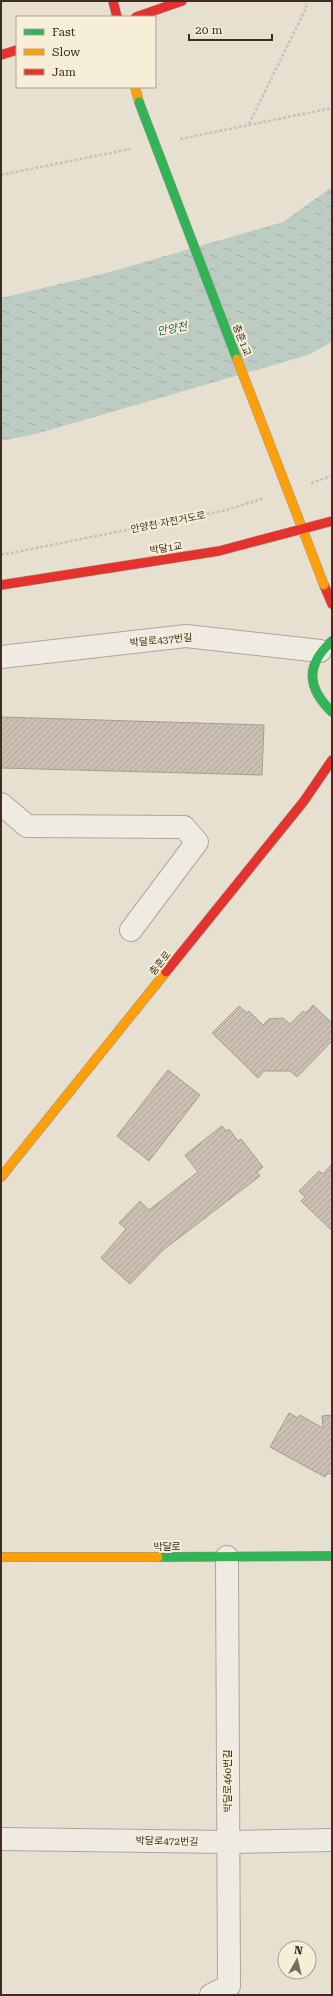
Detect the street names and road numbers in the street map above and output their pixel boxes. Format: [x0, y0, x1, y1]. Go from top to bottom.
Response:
street label: 충훈1교 [231, 323, 253, 357]
street label: 안양천 자전거도로 [130, 509, 206, 535]
street label: 박달1교 [149, 540, 183, 556]
street label: 박달로437번길 [129, 632, 193, 648]
street label: 충훈로 [147, 949, 173, 977]
street label: 박달로 [153, 1541, 181, 1552]
street label: 박달로460번길 [222, 1750, 233, 1812]
street label: 박달로472번길 [136, 1835, 198, 1847]

